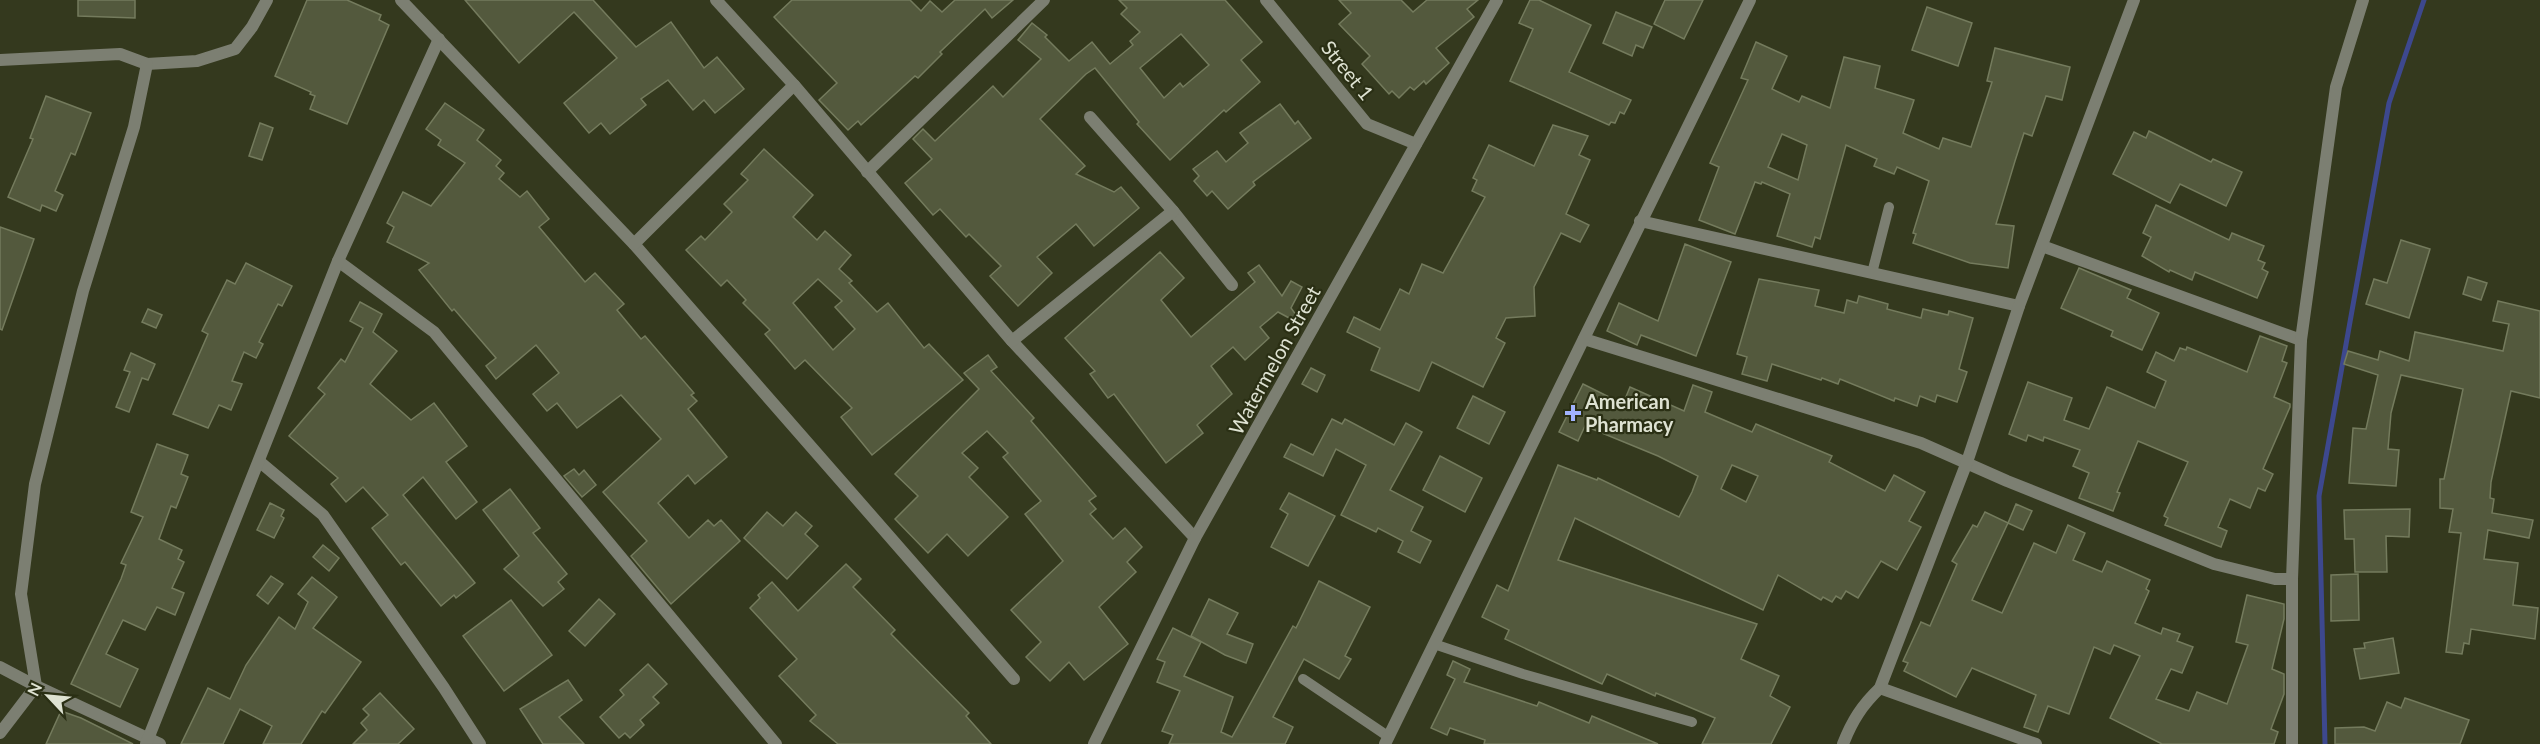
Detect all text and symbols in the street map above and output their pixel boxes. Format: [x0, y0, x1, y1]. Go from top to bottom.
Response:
street label: Street 1 [1317, 35, 1379, 105]
street label: Watermelon Street [1223, 281, 1325, 439]
place label: American Pharmacy [1584, 389, 1674, 436]
marker: American Pharmacy [1566, 406, 1580, 420]
north arrow [18, 666, 78, 726]
text: N [23, 680, 45, 699]

